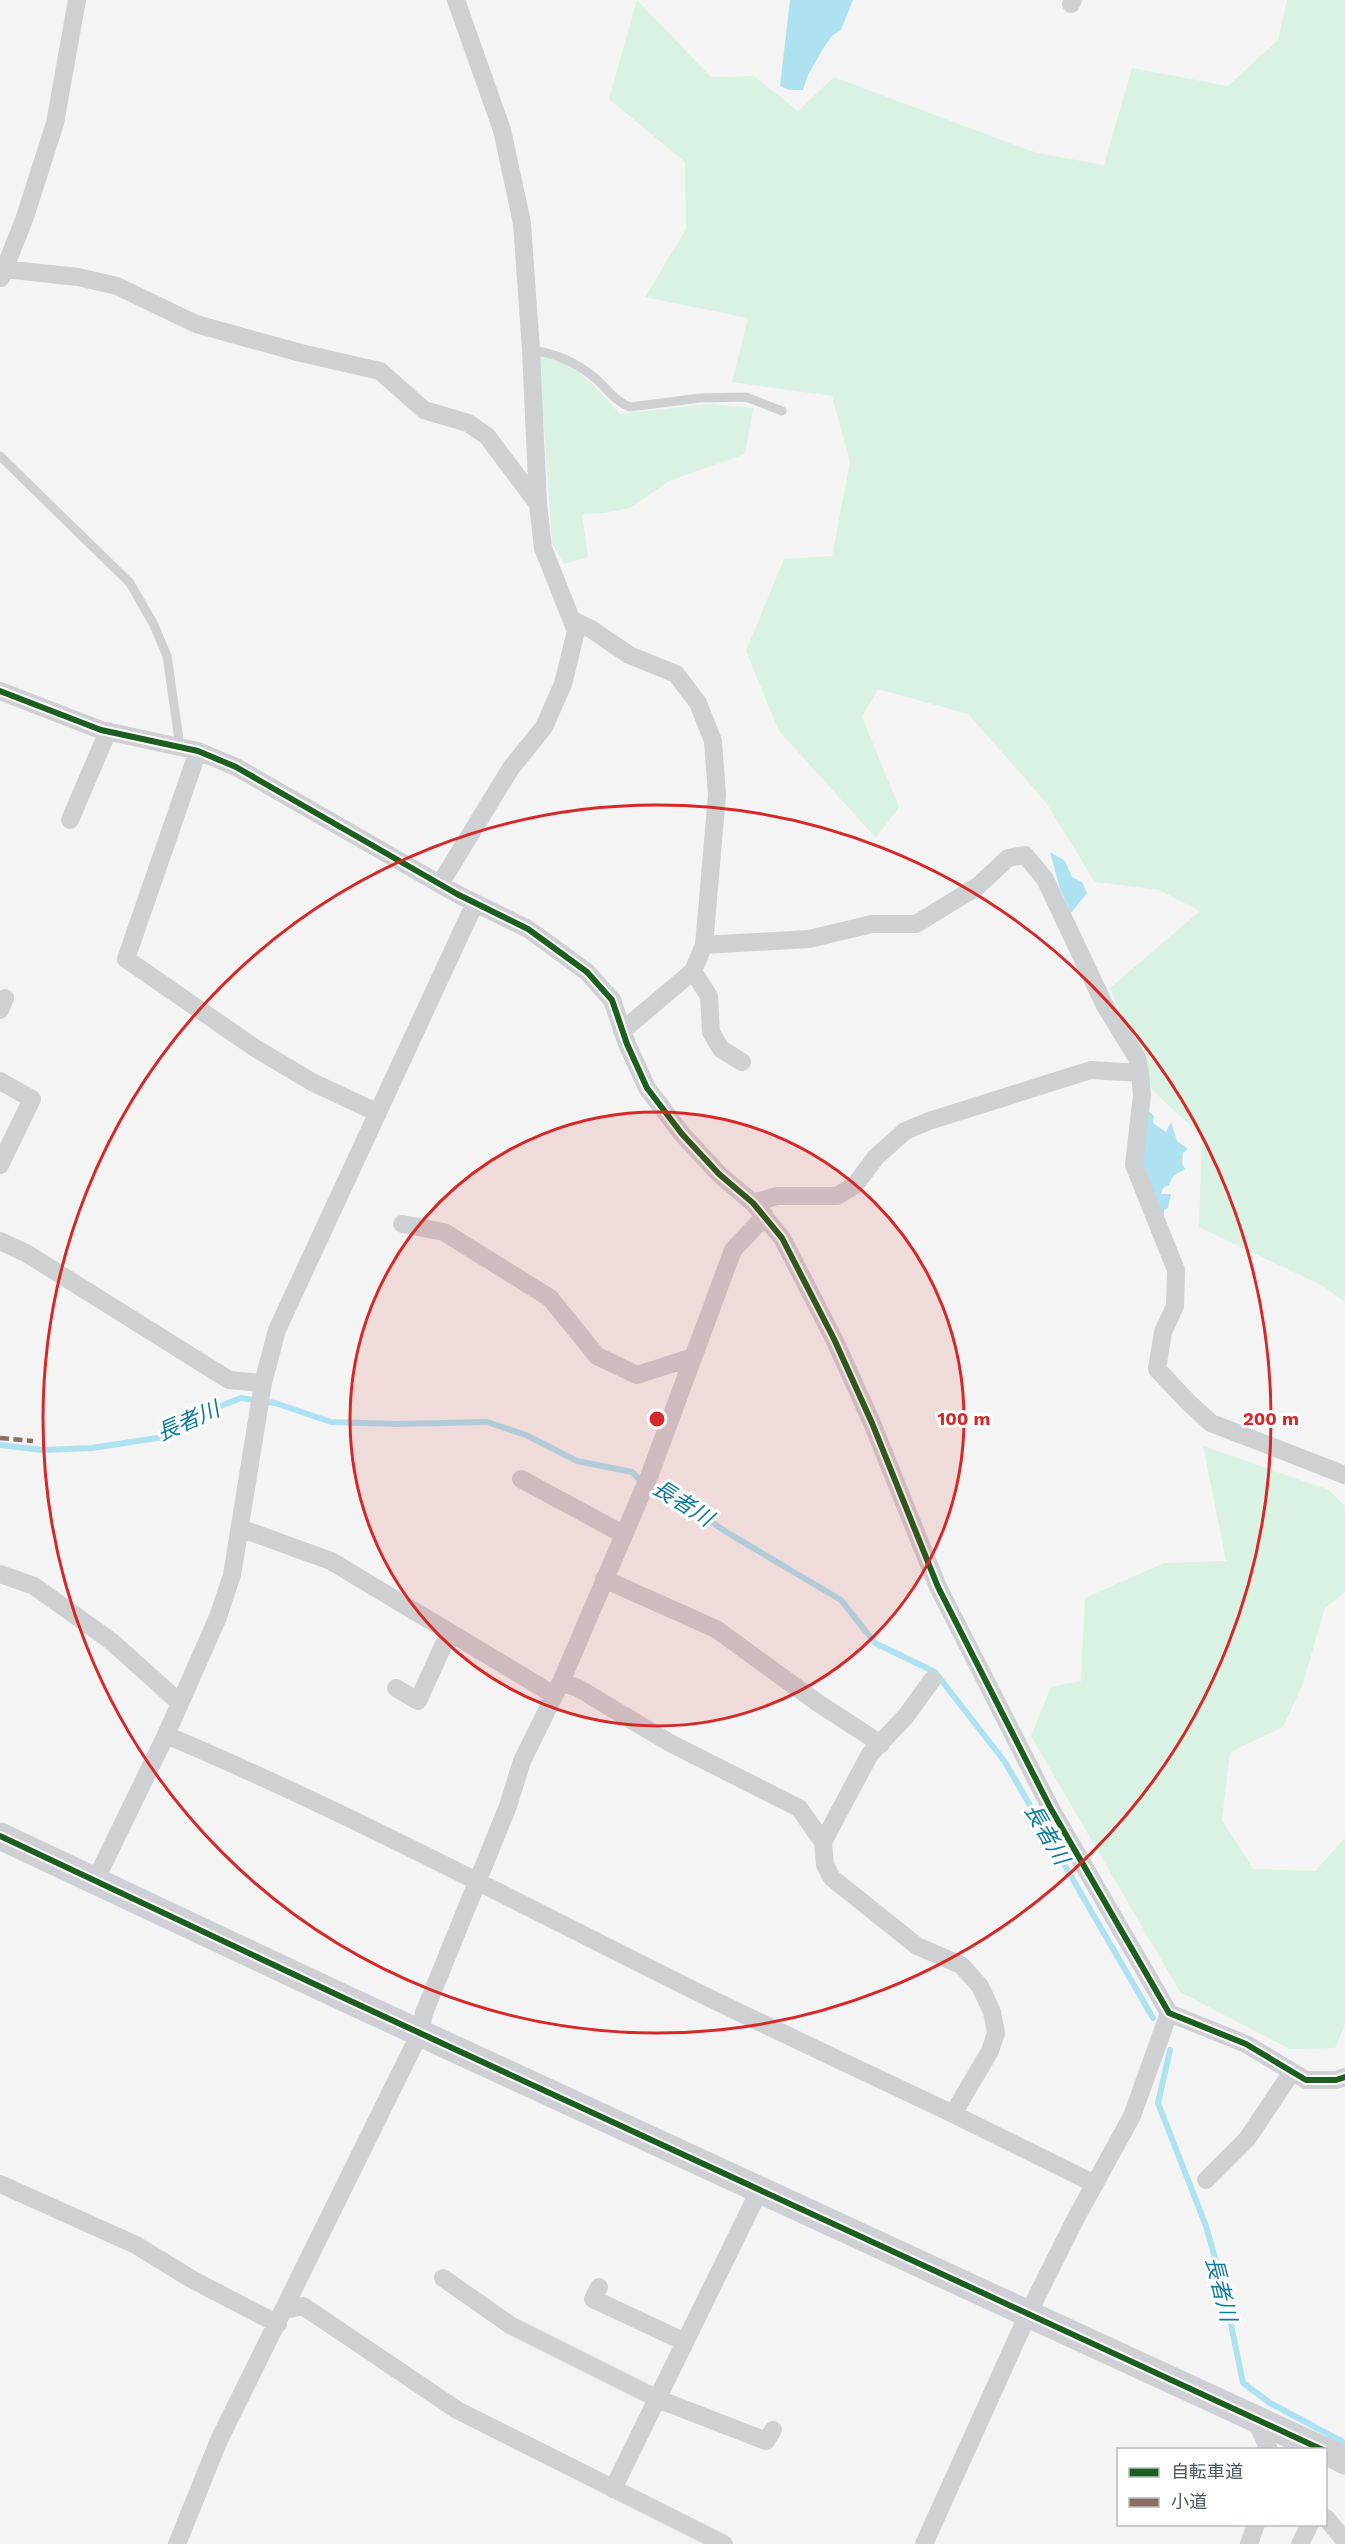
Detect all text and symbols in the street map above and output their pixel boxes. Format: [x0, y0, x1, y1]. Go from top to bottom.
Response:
water label: 長者川 [153, 1395, 225, 1446]
text: 100 m [937, 1408, 991, 1429]
text: 200 m [1243, 1408, 1299, 1429]
centre of rings [647, 1409, 667, 1429]
water label: 長者川 [648, 1475, 719, 1532]
water label: 長者川 [1020, 1799, 1075, 1871]
water label: 長者川 [1201, 2254, 1242, 2326]
legend [1117, 2448, 1327, 2526]
text: 自転車道 [1171, 2461, 1243, 2482]
text: 小道 [1171, 2491, 1207, 2512]

